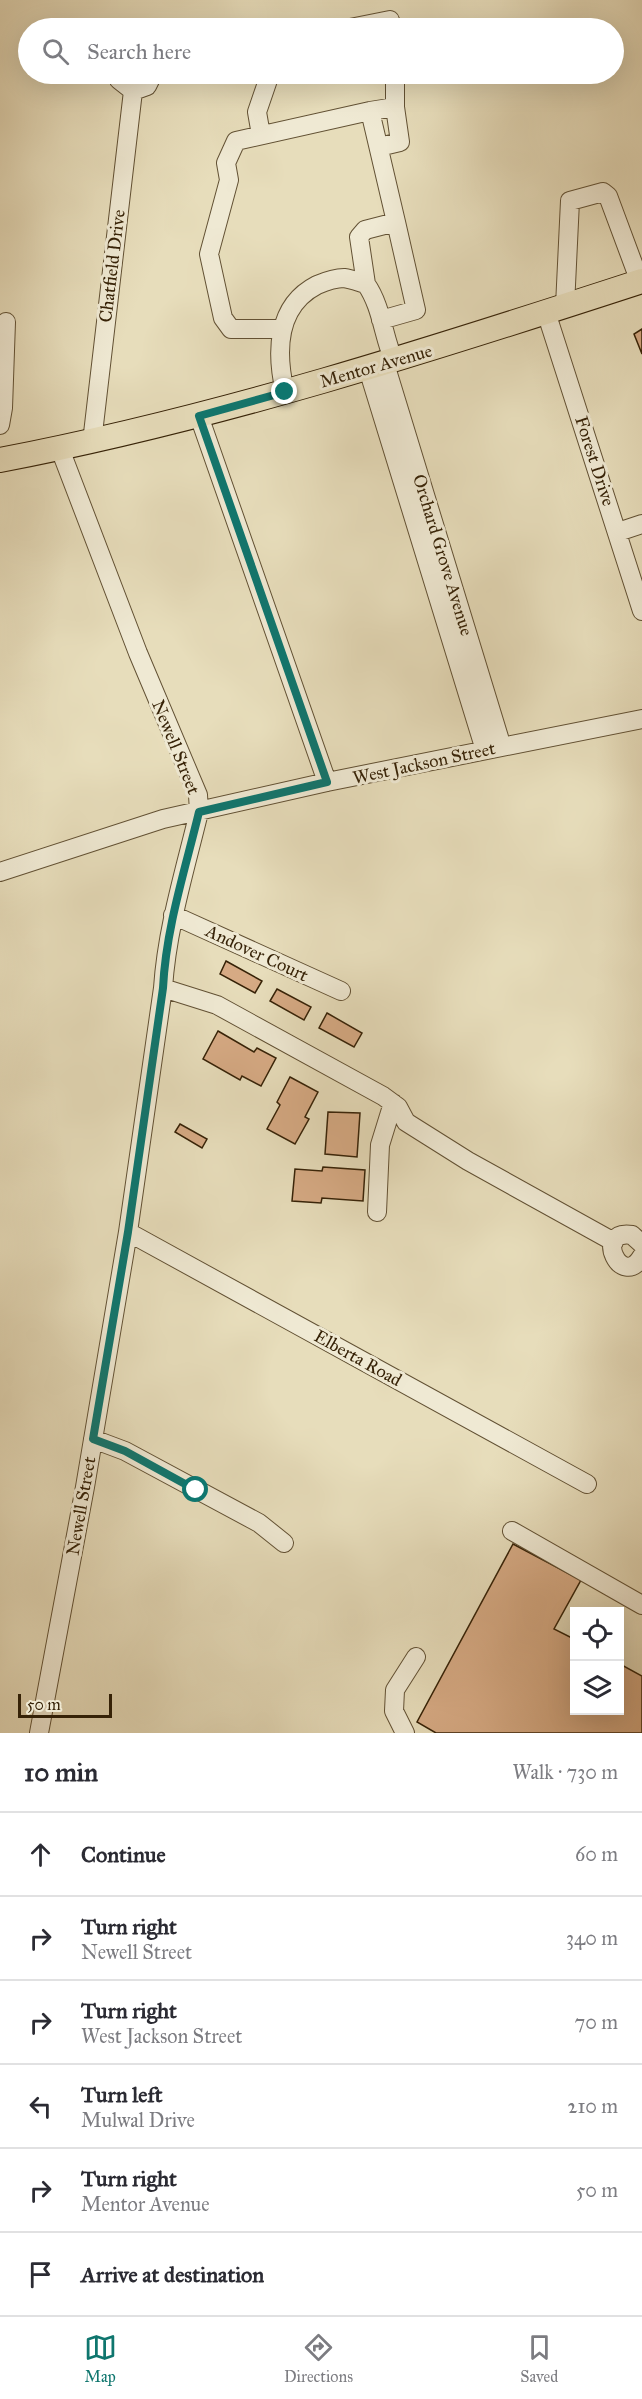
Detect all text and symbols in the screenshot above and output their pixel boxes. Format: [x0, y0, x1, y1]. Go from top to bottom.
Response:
search box [18, 18, 624, 84]
icon: search [39, 35, 72, 68]
text: Search here [87, 38, 191, 65]
street label: Chatfield Drive [94, 208, 130, 324]
street label: Mentor Avenue [317, 339, 435, 393]
route end [271, 378, 297, 404]
street label: Forest Drive [570, 413, 620, 509]
street label: Orchard Grove Avenue [408, 472, 478, 638]
street label: Newell Street [147, 697, 205, 798]
street label: West Jackson Street [351, 737, 498, 790]
street label: Andover Court [201, 919, 312, 987]
street label: Elberta Road [310, 1325, 406, 1391]
street label: Newell Street [61, 1454, 101, 1557]
route start [182, 1476, 208, 1502]
map controls [570, 1607, 624, 1715]
button: locate [570, 1607, 624, 1661]
button: layers [570, 1661, 624, 1715]
scale bar [18, 1691, 112, 1718]
text: 50 m [27, 1695, 61, 1714]
text: 10 min [24, 1756, 98, 1788]
text: Walk · 730 m [512, 1760, 618, 1784]
icon: ahead [24, 1838, 57, 1871]
text: Continue [81, 1841, 166, 1868]
text: 60 m [575, 1842, 618, 1866]
text: Turn right [81, 1913, 177, 1940]
icon: right [24, 1922, 57, 1955]
text: 340 m [566, 1926, 618, 1950]
text: Newell Street [81, 1940, 192, 1964]
text: Turn right [81, 1997, 177, 2024]
icon: right [24, 2006, 57, 2039]
text: 70 m [575, 2010, 618, 2034]
text: West Jackson Street [81, 2024, 242, 2048]
text: Turn left [81, 2081, 163, 2108]
icon: left [24, 2090, 57, 2123]
text: 210 m [568, 2094, 618, 2118]
text: Mulwal Drive [81, 2108, 195, 2132]
text: Turn right [81, 2165, 177, 2192]
icon: right [24, 2174, 57, 2207]
text: 50 m [576, 2178, 618, 2202]
text: Mentor Avenue [81, 2192, 210, 2216]
icon: arrive [24, 2258, 57, 2291]
text: Arrive at destination [81, 2261, 264, 2288]
tab: Map [84, 2331, 117, 2386]
tab: Directions [284, 2331, 353, 2386]
tab: Saved [520, 2331, 558, 2386]

